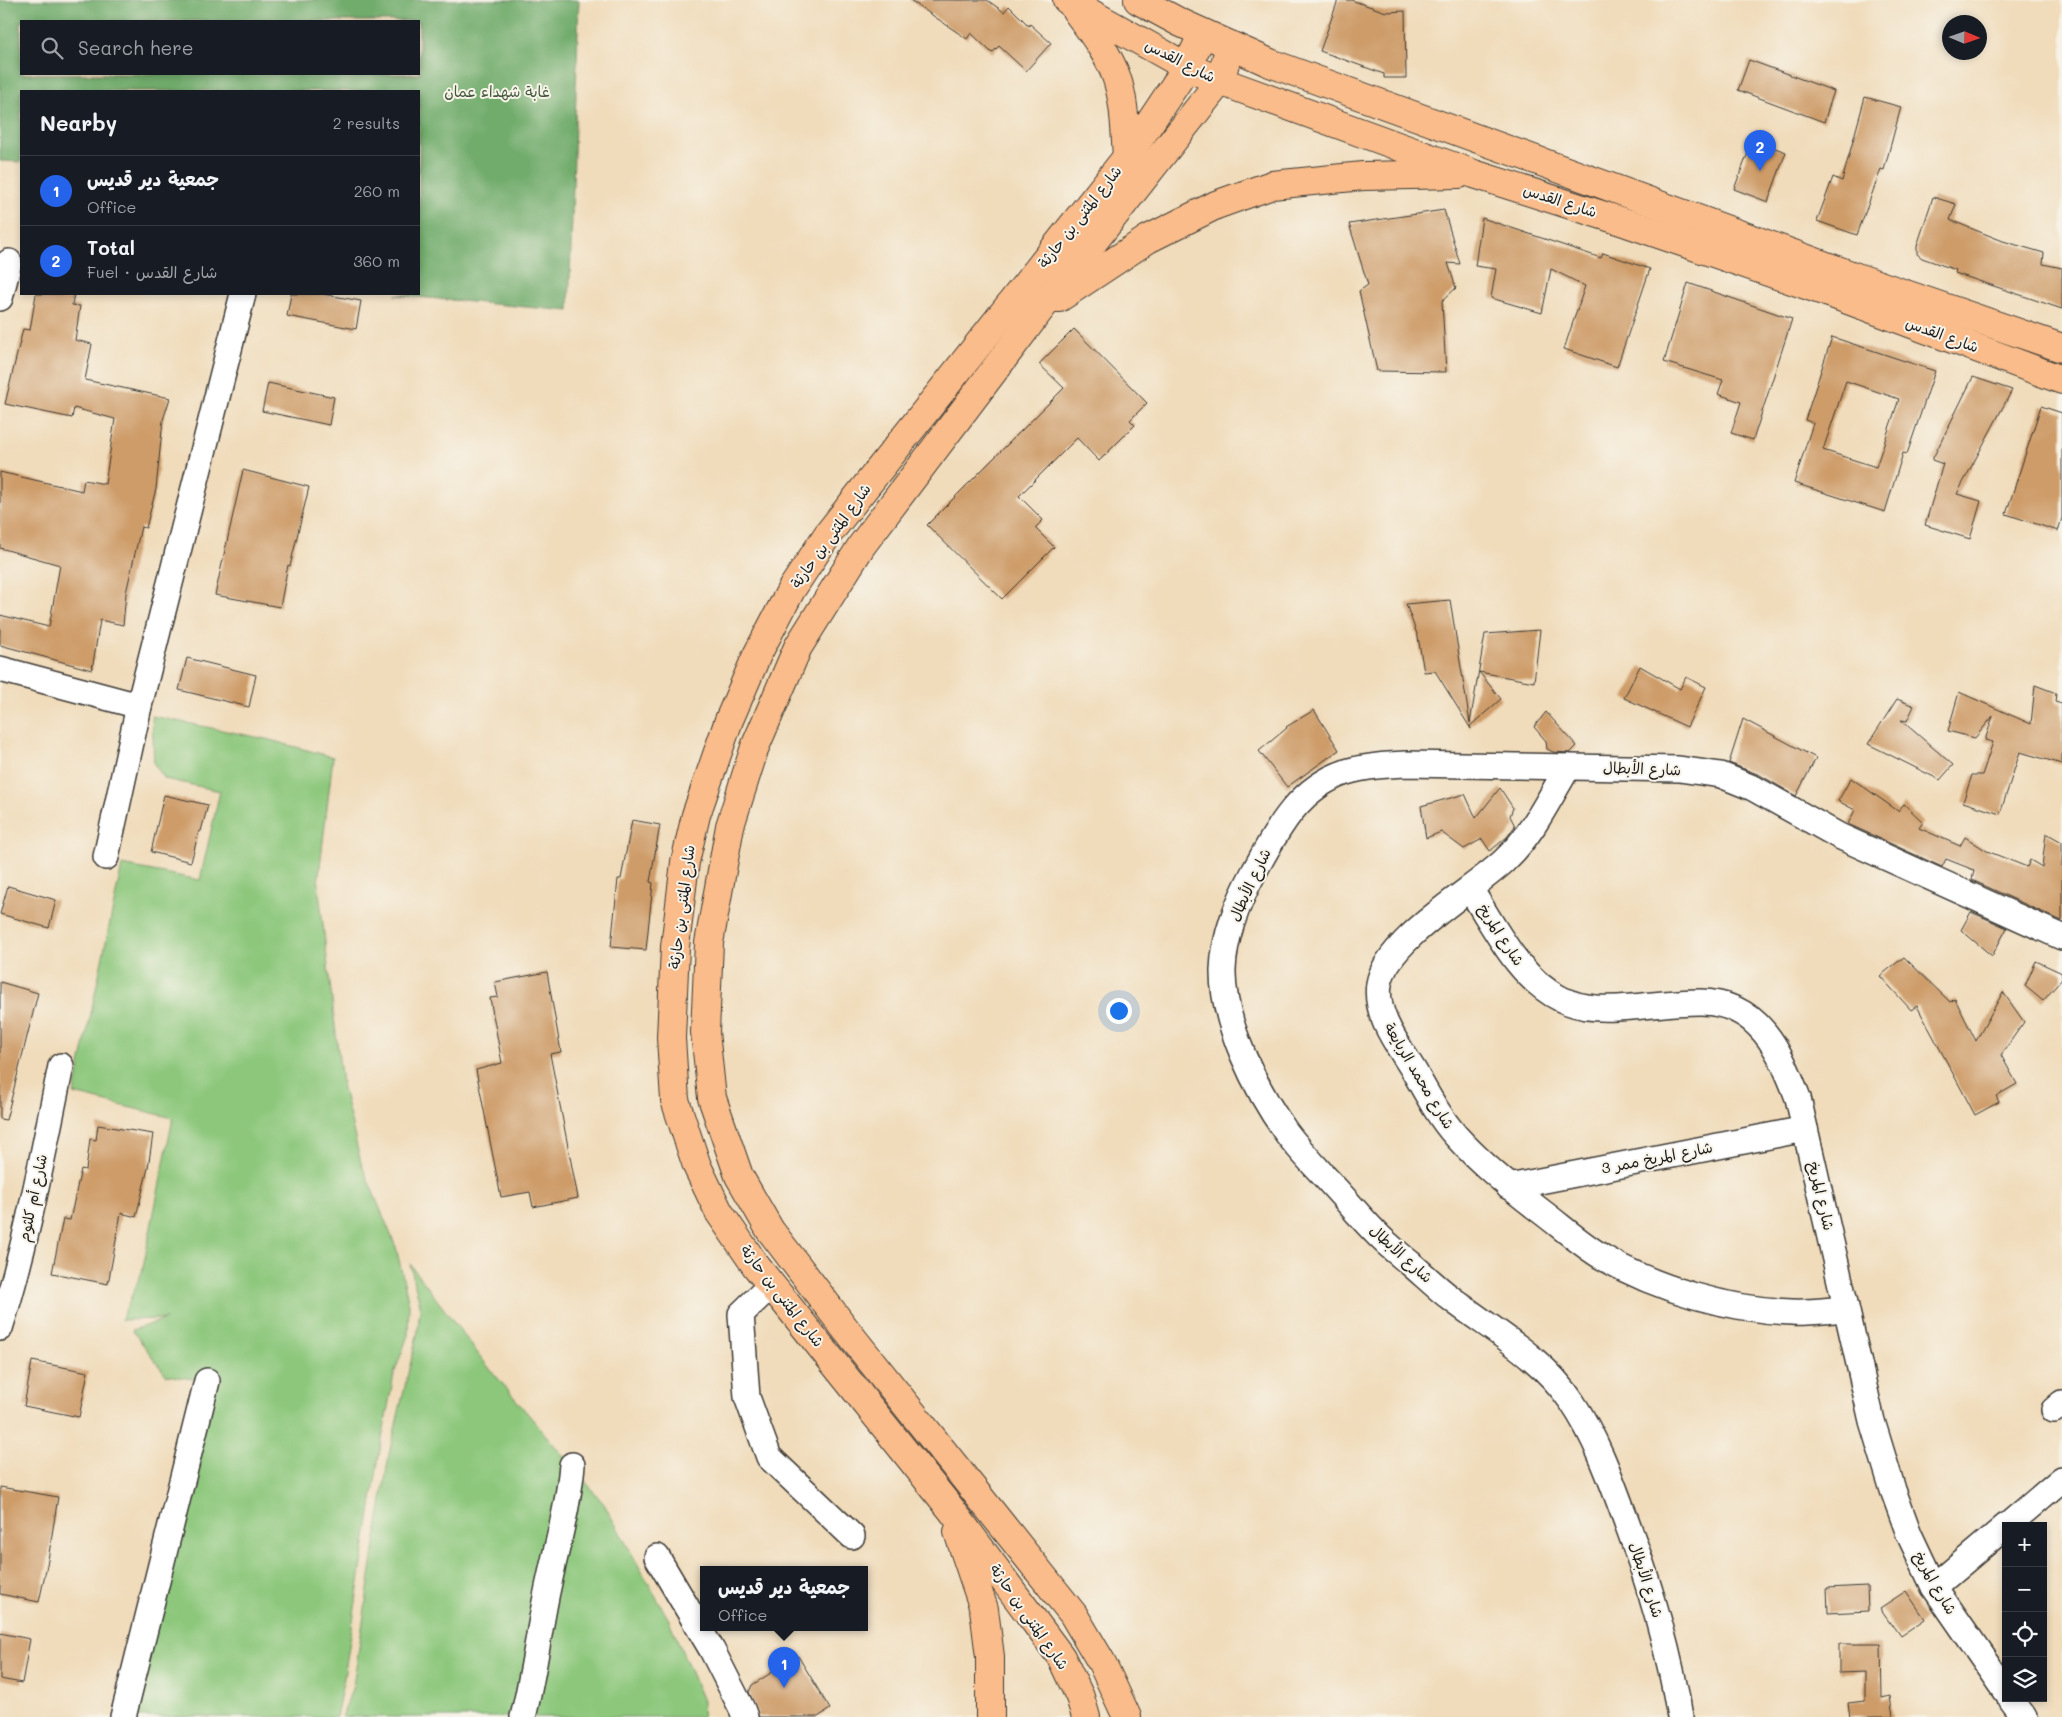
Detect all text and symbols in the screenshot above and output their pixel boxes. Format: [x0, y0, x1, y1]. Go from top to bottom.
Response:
north arrow [1942, 15, 1987, 60]
search box [20, 20, 420, 75]
icon: search [38, 34, 66, 62]
street label: شارع القدس [1141, 34, 1219, 87]
text: Search here [78, 35, 194, 60]
park label: غابة شهداء عمان [444, 81, 550, 101]
text: Nearby [40, 109, 117, 136]
text: 2 results [333, 112, 400, 133]
pin: 2 [1744, 130, 1776, 171]
street label: شارع المثنى بن حارثة [1033, 161, 1126, 272]
text: جمعية دير قديس [87, 166, 219, 191]
street label: شارع القدس [1521, 179, 1600, 222]
text: 1 [52, 180, 60, 201]
text: 260 m [354, 180, 400, 201]
text: Office [87, 196, 136, 217]
text: Total [87, 235, 135, 260]
text: 2 [52, 250, 60, 271]
text: 360 m [353, 250, 400, 271]
text: Fuel · شارع القدس [87, 261, 217, 282]
street label: شارع القدس [1903, 312, 1982, 357]
street label: شارع المثنى بن حارثة [785, 479, 876, 592]
street label: شارع الأبطال [1603, 757, 1681, 780]
street label: شارع المثنى بن حارثة [663, 844, 700, 970]
street label: شارع الأبطال [1224, 845, 1276, 925]
street label: شارع المريخ [1474, 900, 1529, 970]
your location [1106, 998, 1132, 1024]
street label: شارع محمد الربايعة [1379, 1019, 1460, 1133]
street label: شارع المريخ ممر 3 [1600, 1136, 1714, 1179]
street label: شارع أم كلثوم [13, 1152, 54, 1244]
street label: شارع المريخ [1803, 1159, 1840, 1232]
street label: شارع الأبطال [1365, 1220, 1437, 1288]
street label: شارع المثنى بن حارثة [736, 1240, 829, 1351]
map controls [2002, 1522, 2047, 1702]
button: + [2002, 1522, 2047, 1567]
street label: شارع الأبطال [1624, 1539, 1669, 1620]
street label: شارع المريخ [1909, 1547, 1962, 1618]
street label: شارع المثنى بن حارثة [985, 1560, 1074, 1674]
popup [700, 1566, 868, 1631]
button: − [2002, 1567, 2047, 1612]
text: جمعية دير قديس [718, 1574, 850, 1599]
text: Office [718, 1604, 767, 1625]
button: locate [2002, 1612, 2047, 1657]
pin: 1 [768, 1647, 800, 1688]
button: layers [2002, 1657, 2047, 1702]

